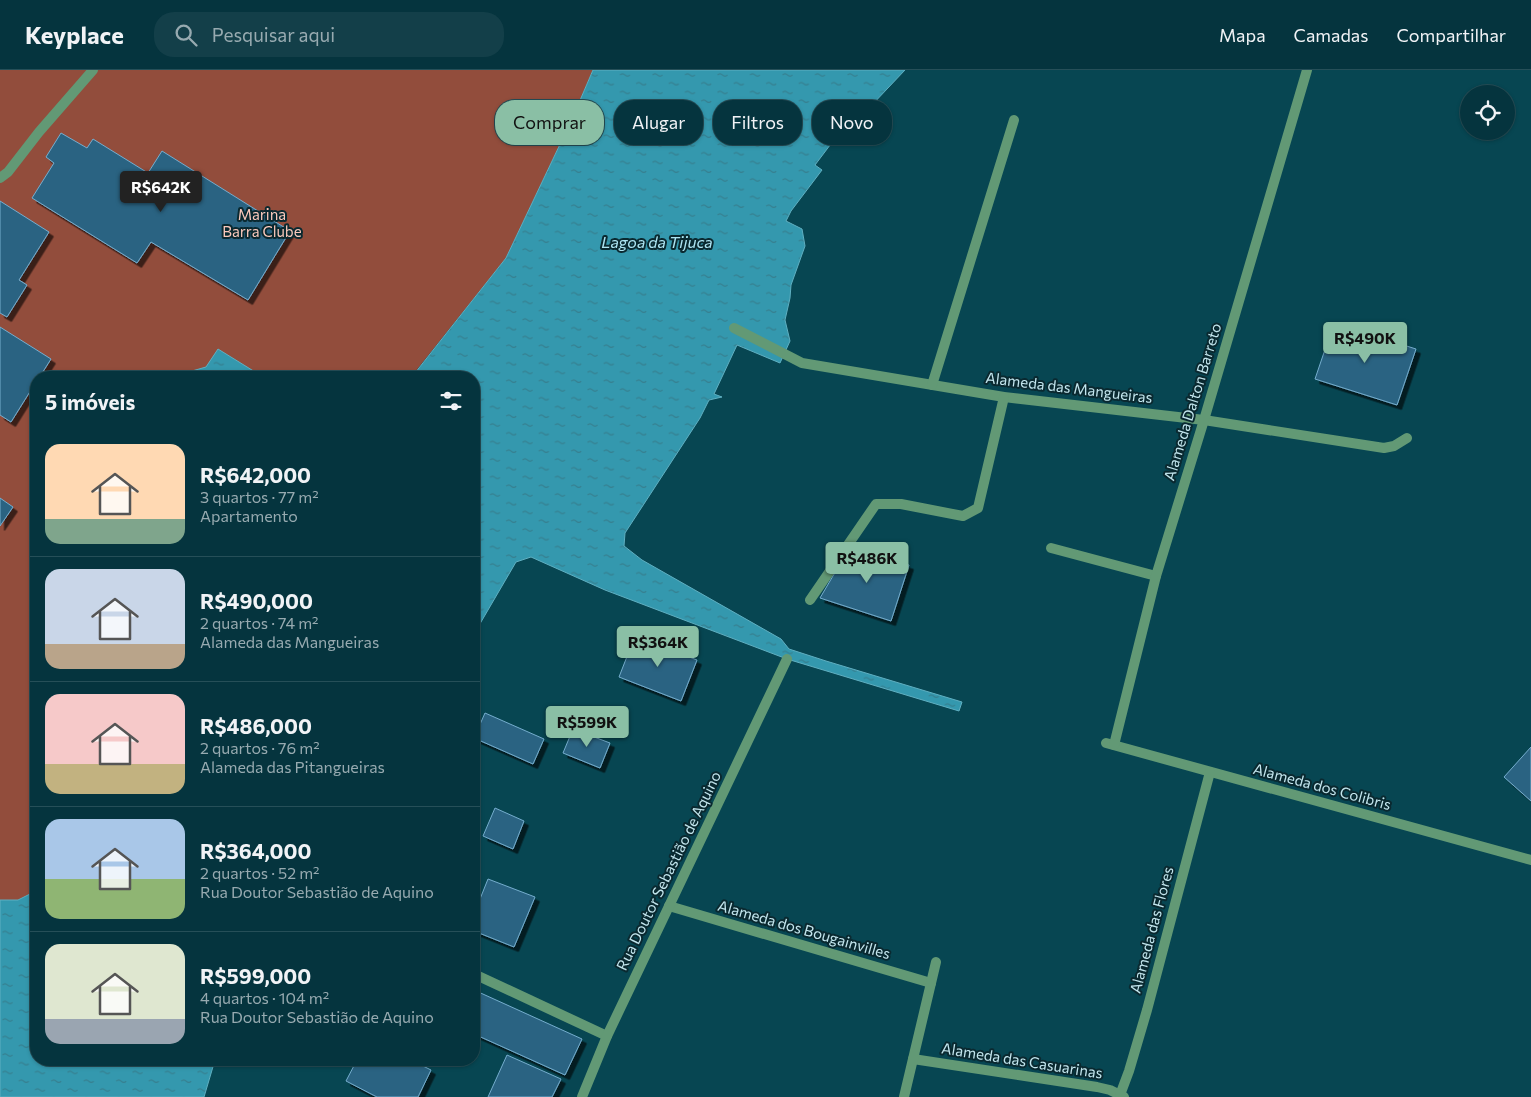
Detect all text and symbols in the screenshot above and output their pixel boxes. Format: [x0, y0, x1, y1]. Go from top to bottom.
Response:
search box [154, 12, 504, 57]
text: Keyplace [25, 20, 124, 49]
icon: search [172, 21, 200, 49]
text: Pesquisar aqui [212, 23, 335, 46]
text: Mapa [1219, 24, 1266, 46]
text: Camadas [1294, 24, 1368, 46]
text: Compartilhar [1396, 24, 1506, 46]
map controls [1460, 85, 1515, 140]
button: locate [1460, 85, 1515, 140]
chip: Comprar [495, 100, 604, 145]
chip: Alugar [614, 100, 703, 145]
chip: Filtros [713, 100, 802, 145]
chip: Novo [812, 100, 892, 145]
pin: R$642K [120, 170, 202, 213]
text: R$642K [131, 177, 191, 196]
park label: Marina Barra Clube [222, 205, 302, 240]
water label: Lagoa da Tijuca [601, 232, 713, 251]
street label: Alameda Dalton Barreto [1160, 321, 1225, 483]
pin: R$490K [1324, 322, 1406, 364]
text: R$490K [1334, 328, 1396, 347]
street label: Alameda das Mangueiras [985, 368, 1154, 406]
icon: filters [437, 387, 465, 415]
text: 5 imóveis [45, 389, 135, 414]
text: R$642,000 [200, 462, 311, 487]
icon: home [85, 464, 145, 524]
text: 3 quartos · 77 m² [200, 487, 319, 506]
text: Apartamento [200, 506, 298, 525]
pin: R$486K [826, 542, 908, 584]
text: R$486K [836, 548, 898, 567]
text: R$490,000 [200, 588, 313, 613]
icon: home [85, 589, 145, 649]
text: 2 quartos · 74 m² [200, 613, 319, 632]
pin: R$364K [617, 626, 699, 668]
text: Alameda das Mangueiras [200, 632, 379, 651]
text: R$364K [628, 632, 688, 651]
pin: R$599K [546, 706, 628, 748]
text: R$599K [557, 712, 617, 731]
text: R$486,000 [200, 713, 312, 738]
icon: home [85, 714, 145, 774]
text: 2 quartos · 76 m² [200, 738, 320, 757]
text: Alameda das Pitangueiras [200, 757, 385, 776]
street label: Alameda dos Colibris [1251, 759, 1393, 813]
street label: Rua Doutor Sebastião de Aquino [612, 768, 724, 973]
text: R$364,000 [200, 838, 311, 863]
icon: home [85, 839, 145, 899]
text: 2 quartos · 52 m² [200, 863, 320, 882]
street label: Alameda das Flores [1125, 864, 1177, 995]
text: Rua Doutor Sebastião de Aquino [200, 882, 434, 901]
street label: Alameda dos Bougainvilles [716, 896, 893, 962]
text: R$599,000 [200, 963, 311, 988]
icon: home [85, 964, 145, 1024]
text: 4 quartos · 104 m² [200, 988, 329, 1007]
text: Rua Doutor Sebastião de Aquino [200, 1007, 434, 1026]
street label: Alameda das Casuarinas [940, 1038, 1104, 1082]

